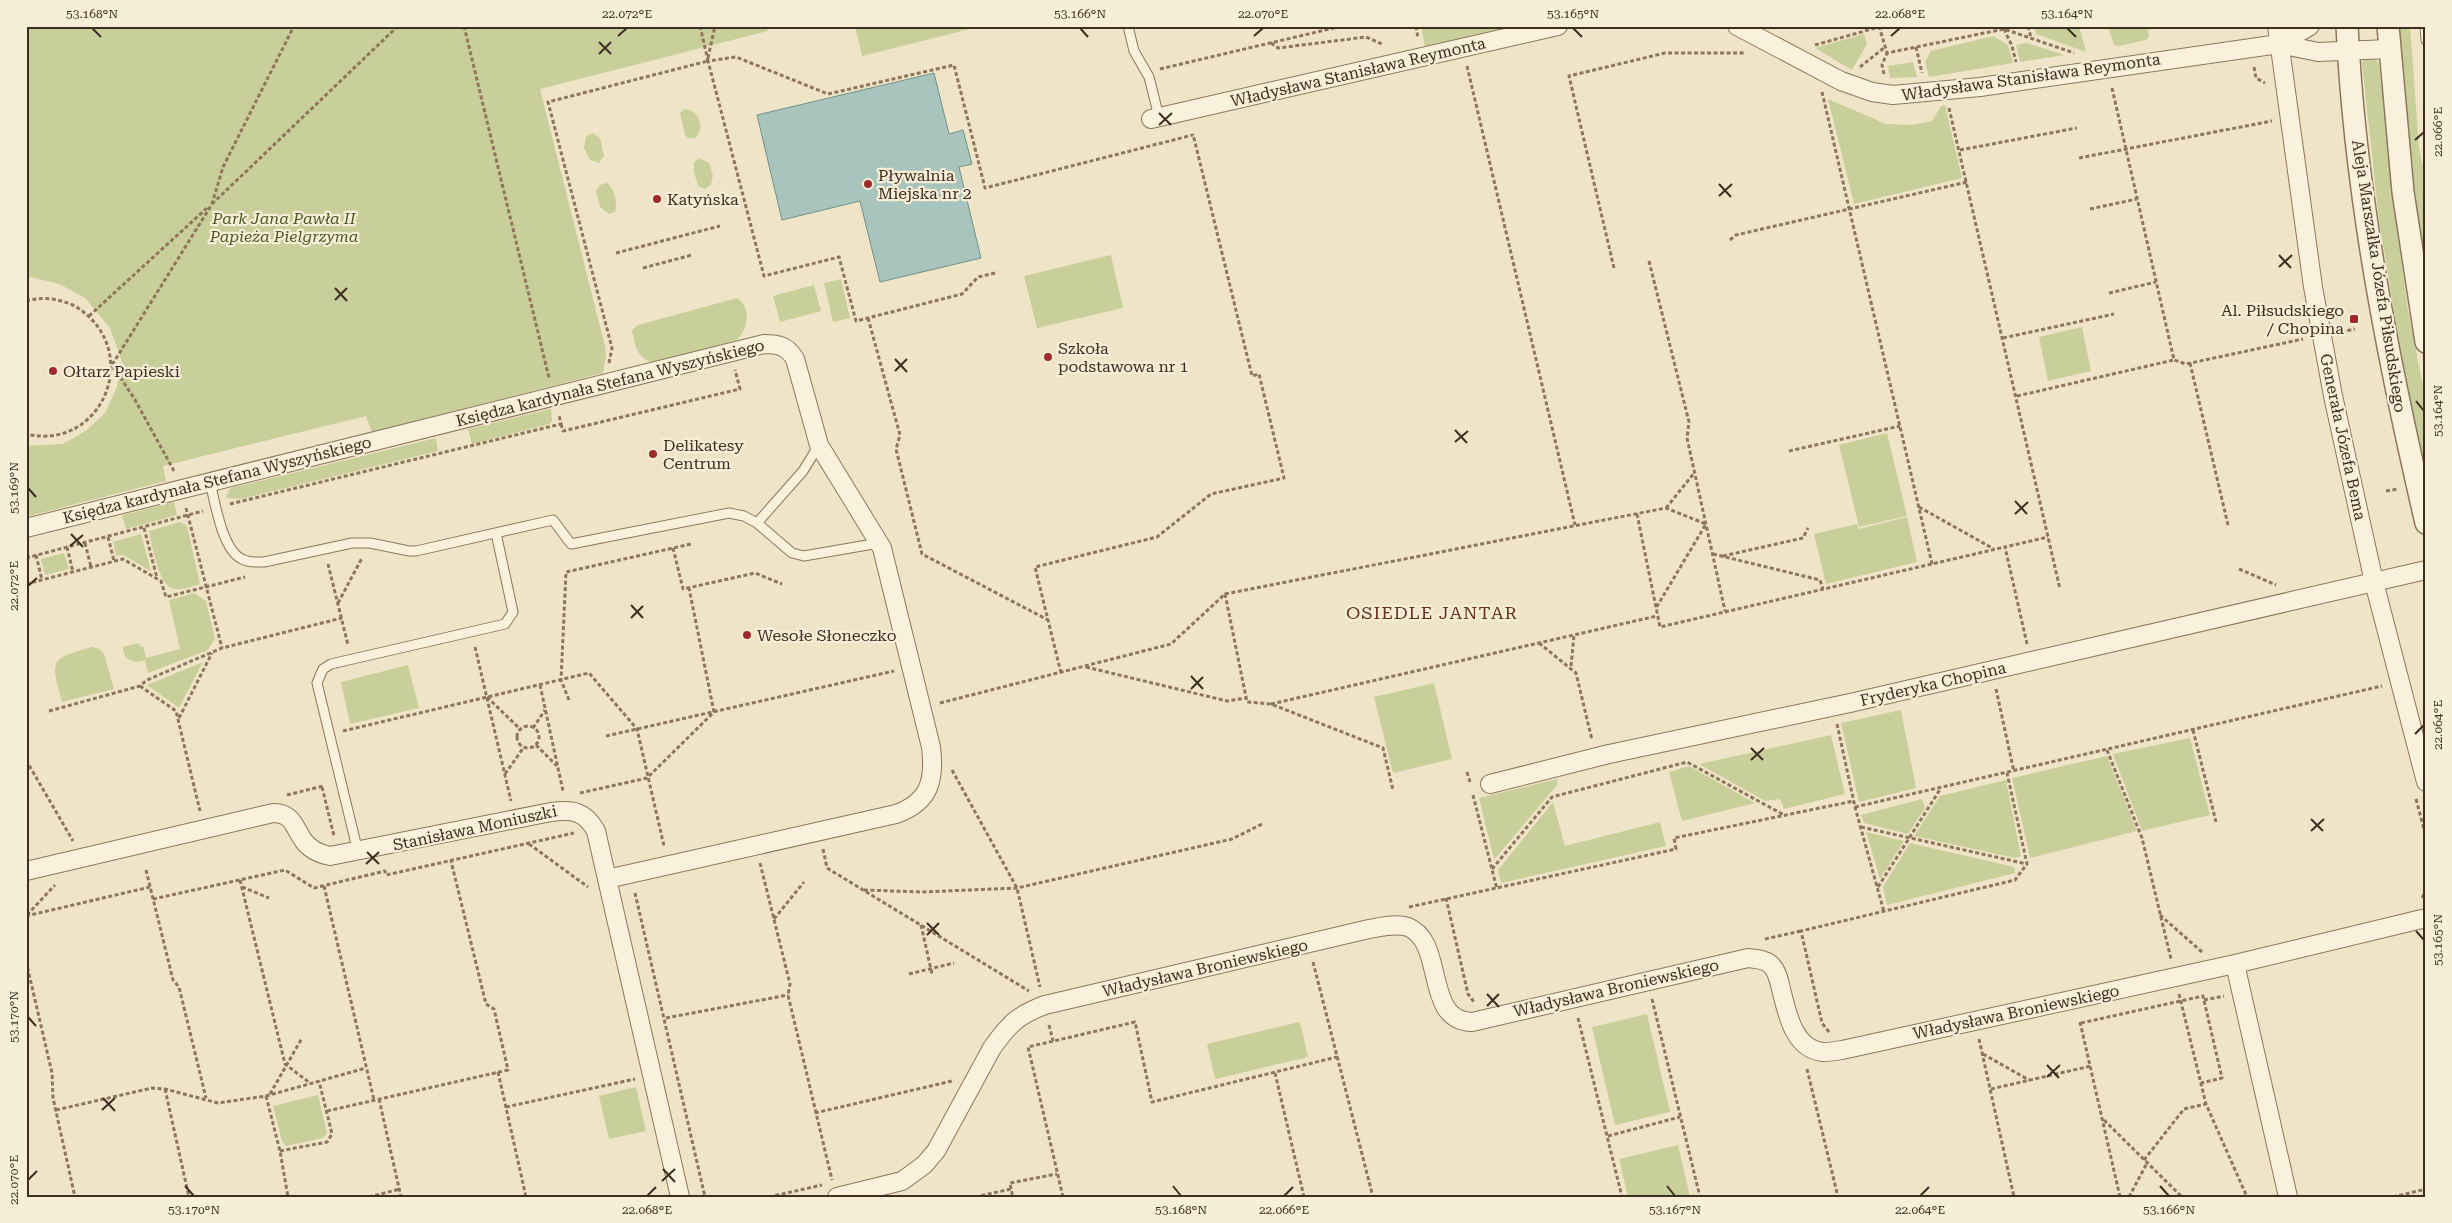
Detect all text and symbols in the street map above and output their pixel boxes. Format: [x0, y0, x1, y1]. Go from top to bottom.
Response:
text: 53.168°N [66, 7, 118, 21]
text: 22.072°E [602, 7, 652, 21]
text: 53.166°N [1054, 7, 1106, 21]
text: 22.070°E [1238, 7, 1288, 21]
text: 53.165°N [1547, 7, 1599, 21]
text: 22.068°E [1875, 7, 1925, 21]
text: 53.164°N [2041, 7, 2093, 21]
street label: Władysława Stanisława Reymonta [1229, 33, 1488, 111]
street label: Władysława Stanisława Reymonta [1900, 49, 2162, 105]
text: 22.066°E [2431, 107, 2445, 157]
street label: Aleja Marszałka Józefa Piłsudskiego [2348, 138, 2410, 414]
place label: Pływalnia Miejska nr 2 [878, 166, 972, 203]
marker: Pływalnia Miejska nr 2 [862, 178, 874, 190]
place label: Katyńska [667, 190, 739, 209]
marker: Katyńska [651, 193, 663, 205]
park label: Park Jana Pawła II Papieża Pielgrzyma [209, 209, 359, 246]
place label: Al. Piłsudskiego / Chopina [2221, 301, 2344, 338]
marker: Al. Piłsudskiego / Chopina [2348, 313, 2360, 325]
street label: Księdza kardynała Stefana Wyszyńskiego [454, 335, 766, 431]
place label: Szkoła podstawowa nr 1 [1058, 339, 1188, 376]
marker: Szkoła podstawowa nr 1 [1042, 351, 1054, 363]
street label: Generała Józefa Bema [2316, 352, 2370, 522]
place label: Ołtarz Papieski [63, 362, 180, 381]
marker: Ołtarz Papieski [47, 365, 59, 377]
text: 53.164°N [2431, 385, 2445, 437]
street label: Księdza kardynała Stefana Wyszyńskiego [61, 432, 373, 528]
place label: Delikatesy Centrum [663, 436, 744, 473]
marker: Delikatesy Centrum [647, 448, 659, 460]
text: 53.169°N [7, 462, 21, 514]
text: 22.072°E [7, 561, 21, 611]
district label: OSIEDLE JANTAR [1346, 602, 1518, 623]
place label: Wesołe Słoneczko [757, 626, 897, 645]
marker: Wesołe Słoneczko [741, 629, 753, 641]
street label: Fryderyka Chopina [1858, 658, 2008, 710]
text: 22.064°E [2431, 700, 2445, 750]
street label: Stanisława Moniuszki [391, 801, 559, 855]
text: 53.165°N [2431, 914, 2445, 966]
street label: Władysława Broniewskiego [1100, 935, 1310, 1001]
street label: Władysława Broniewskiego [1511, 955, 1721, 1021]
street label: Władysława Broniewskiego [1911, 981, 2121, 1043]
text: 53.170°N [7, 991, 21, 1043]
text: 22.070°E [7, 1155, 21, 1205]
text: 53.170°N [168, 1203, 220, 1217]
text: 22.068°E [622, 1203, 672, 1217]
text: 53.168°N [1155, 1203, 1207, 1217]
text: 22.066°E [1259, 1203, 1309, 1217]
text: 53.167°N [1649, 1203, 1701, 1217]
text: 22.064°E [1895, 1203, 1945, 1217]
text: 53.166°N [2143, 1203, 2195, 1217]

